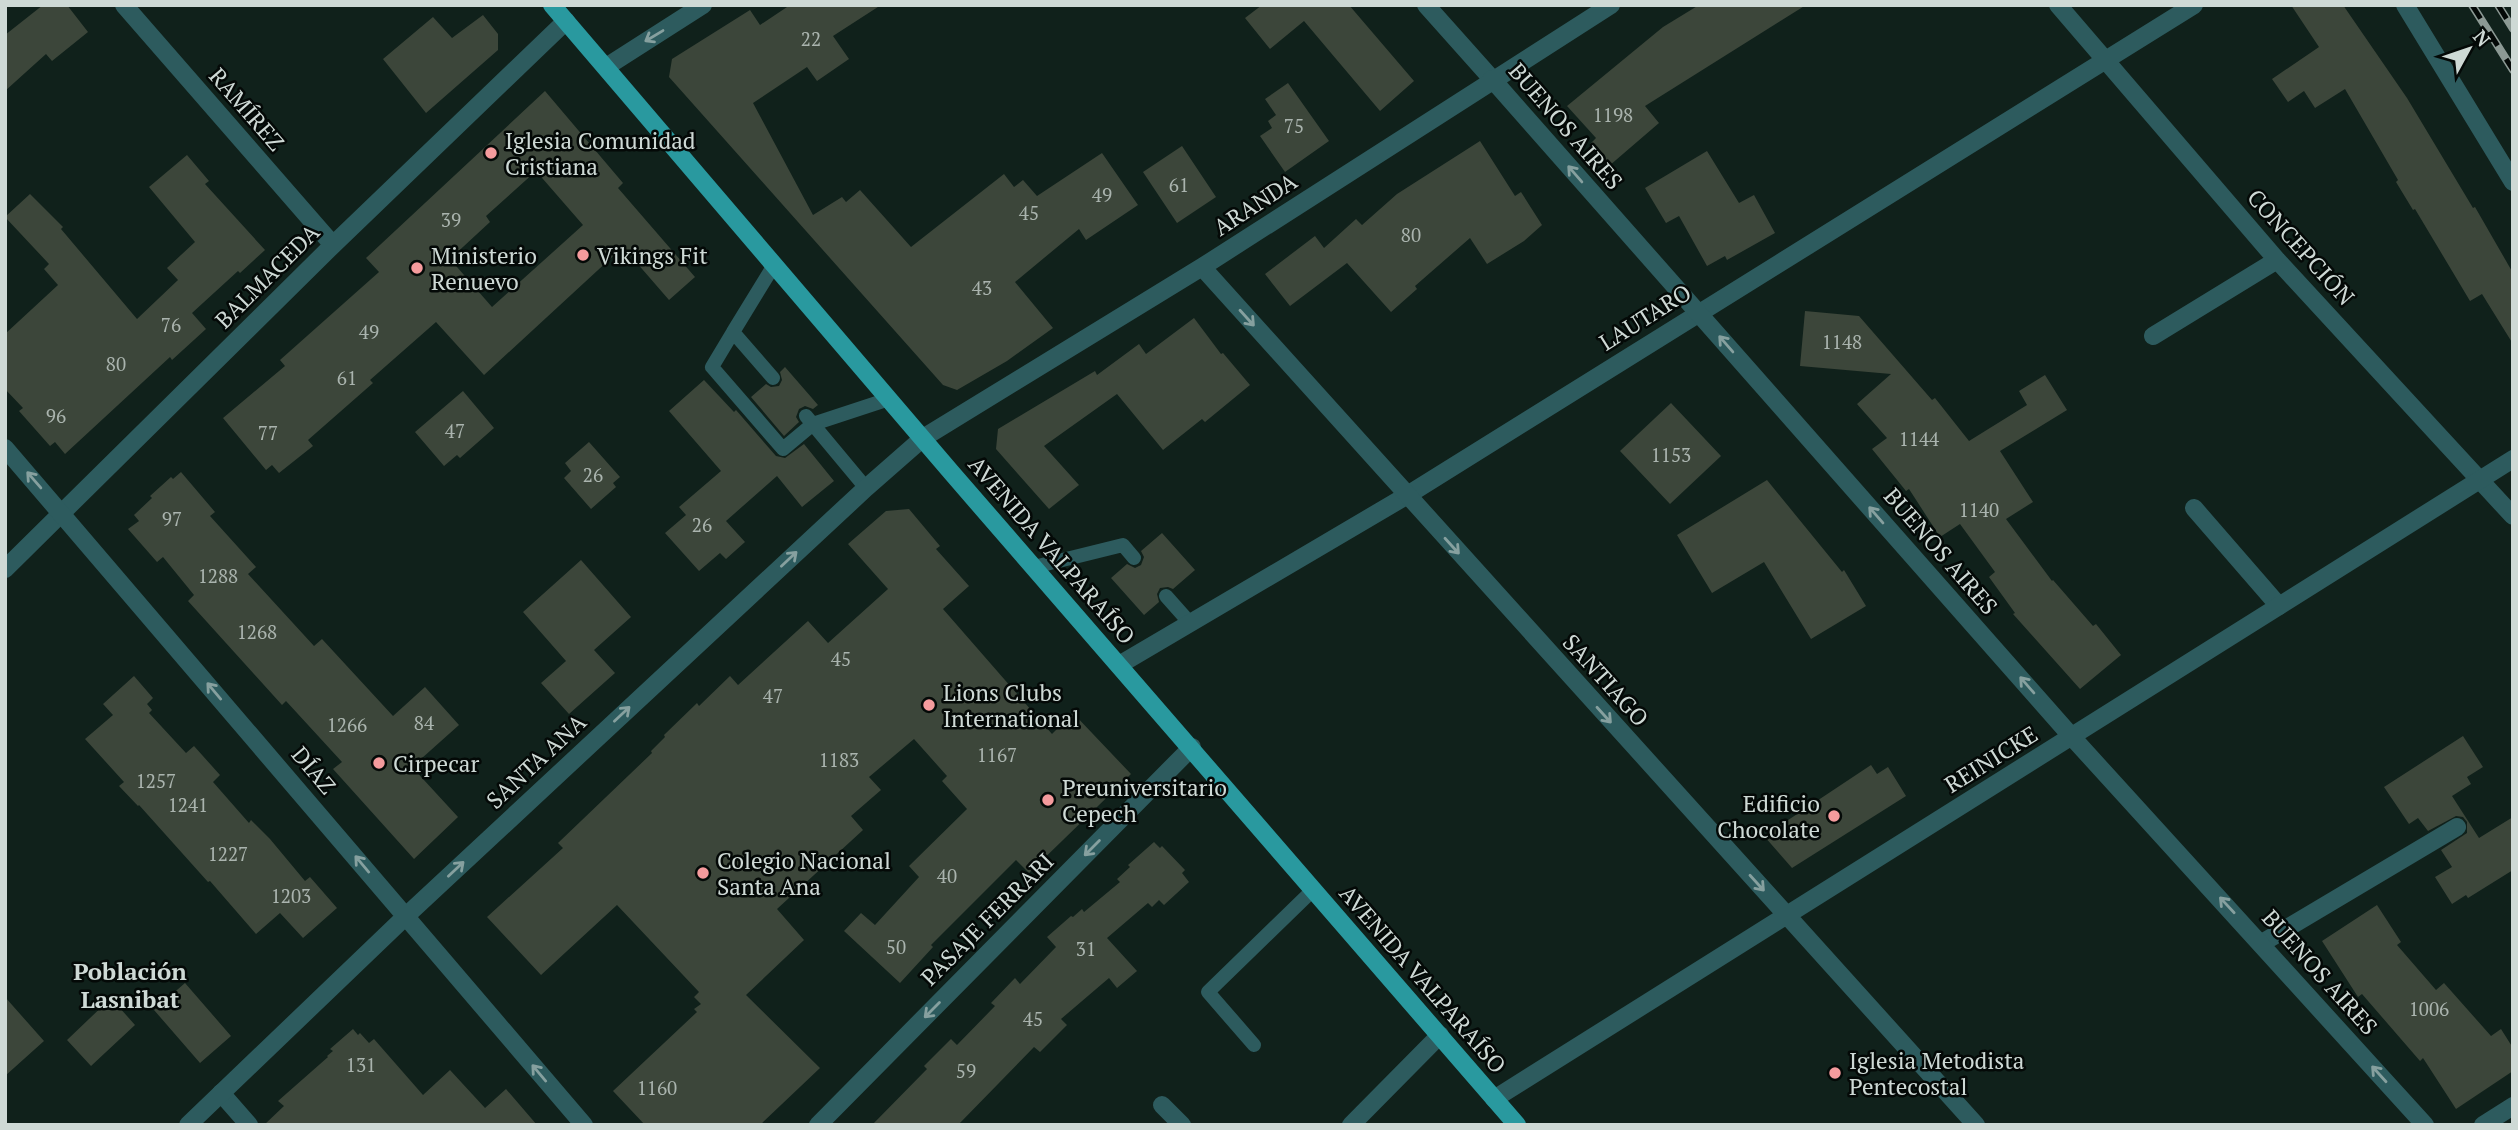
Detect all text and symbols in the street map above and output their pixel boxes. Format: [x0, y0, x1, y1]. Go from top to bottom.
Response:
north arrow [2434, 14, 2504, 84]
text: N [2468, 24, 2497, 52]
house number: 22 [801, 26, 821, 51]
one-way arrow [644, 29, 664, 43]
street label: BUENOS AIRES [1502, 56, 1630, 196]
street label: RAMÍREZ [202, 61, 292, 157]
house number: 1198 [1593, 102, 1633, 127]
house number: 75 [1284, 113, 1304, 138]
place label: Iglesia Comunidad Cristiana [505, 125, 696, 182]
marker: Iglesia Comunidad Cristiana [483, 145, 499, 161]
street label: ARANDA [1207, 165, 1303, 243]
one-way arrow [1567, 165, 1583, 183]
house number: 61 [1169, 172, 1189, 197]
house number: 49 [1092, 182, 1112, 207]
street label: CONCEPCIÓN [2240, 182, 2362, 312]
house number: 45 [1019, 200, 1039, 225]
house number: 39 [441, 207, 461, 232]
street label: BALMACEDA [208, 217, 326, 335]
house number: 80 [1401, 222, 1421, 247]
place label: Ministerio Renuevo [431, 240, 537, 297]
place label: Vikings Fit [597, 240, 708, 271]
marker: Vikings Fit [575, 247, 591, 263]
marker: Ministerio Renuevo [409, 260, 425, 276]
house number: 43 [972, 275, 992, 300]
street label: LAUTARO [1593, 277, 1697, 357]
one-way arrow [1239, 309, 1255, 327]
house number: 76 [161, 312, 181, 337]
house number: 49 [359, 319, 379, 344]
house number: 1148 [1822, 329, 1862, 354]
one-way arrow [1718, 335, 1734, 353]
house number: 80 [106, 351, 126, 376]
house number: 61 [337, 365, 357, 390]
house number: 96 [46, 403, 66, 428]
house number: 47 [445, 418, 465, 443]
house number: 77 [258, 420, 278, 445]
house number: 1144 [1899, 426, 1940, 451]
house number: 1153 [1651, 442, 1691, 467]
street label: AVENIDA VALPARAÍSO [962, 449, 1142, 651]
house number: 26 [583, 462, 603, 487]
one-way arrow [26, 471, 42, 489]
street label: BUENOS AIRES [1877, 481, 2005, 621]
house number: 1140 [1959, 497, 1999, 522]
house number: 97 [162, 506, 182, 531]
one-way arrow [1868, 506, 1884, 524]
house number: 26 [692, 512, 712, 537]
one-way arrow [1443, 537, 1460, 554]
one-way arrow [780, 551, 797, 568]
house number: 1288 [198, 563, 238, 588]
house number: 1268 [237, 619, 277, 644]
street label: SANTIAGO [1556, 627, 1656, 733]
house number: 45 [831, 646, 851, 671]
place label: Lions Clubs International [943, 677, 1079, 734]
one-way arrow [2019, 677, 2035, 695]
one-way arrow [206, 682, 222, 700]
house number: 47 [763, 683, 783, 708]
marker: Lions Clubs International [921, 697, 937, 713]
one-way arrow [613, 706, 630, 723]
one-way arrow [1596, 706, 1613, 723]
street label: SANTA ANA [479, 707, 593, 815]
house number: 84 [414, 710, 435, 735]
house number: 1266 [327, 712, 367, 737]
street label: REINICKE [1939, 718, 2043, 800]
street label: DÍAZ [285, 739, 343, 801]
house number: 1167 [977, 742, 1017, 767]
house number: 1183 [819, 747, 859, 772]
place label: Cirpecar [393, 748, 479, 779]
marker: Cirpecar [371, 755, 387, 771]
house number: 1257 [136, 768, 176, 793]
place label: Preuniversitario Cepech [1062, 772, 1227, 829]
place label: Edificio Chocolate [1717, 788, 1820, 845]
house number: 1241 [168, 792, 208, 817]
marker: Preuniversitario Cepech [1040, 792, 1056, 808]
marker: Edificio Chocolate [1826, 808, 1842, 824]
one-way arrow [1084, 839, 1101, 856]
house number: 1227 [208, 841, 248, 866]
place label: Colegio Nacional Santa Ana [717, 845, 891, 902]
street label: PASAJE FERRARI [914, 846, 1060, 992]
one-way arrow [354, 855, 370, 873]
one-way arrow [447, 861, 465, 877]
house number: 40 [937, 863, 957, 888]
marker: Colegio Nacional Santa Ana [695, 865, 711, 881]
one-way arrow [1749, 874, 1766, 891]
street label: AVENIDA VALPARAÍSO [1333, 878, 1513, 1080]
house number: 1203 [271, 883, 311, 908]
one-way arrow [2218, 897, 2235, 914]
street label: BUENOS AIRES [2255, 903, 2385, 1041]
house number: 50 [886, 934, 906, 959]
house number: 31 [1076, 936, 1096, 961]
district label: Población Lasnibat [73, 955, 187, 1015]
house number: 1006 [2409, 996, 2449, 1021]
one-way arrow [924, 1001, 941, 1018]
house number: 45 [1023, 1006, 1043, 1031]
place label: Iglesia Metodista Pentecostal [1849, 1045, 2025, 1102]
house number: 131 [346, 1052, 376, 1077]
house number: 59 [956, 1058, 976, 1083]
one-way arrow [531, 1064, 547, 1082]
marker: Iglesia Metodista Pentecostal [1827, 1065, 1843, 1081]
one-way arrow [2371, 1065, 2387, 1083]
house number: 1160 [637, 1075, 677, 1100]

